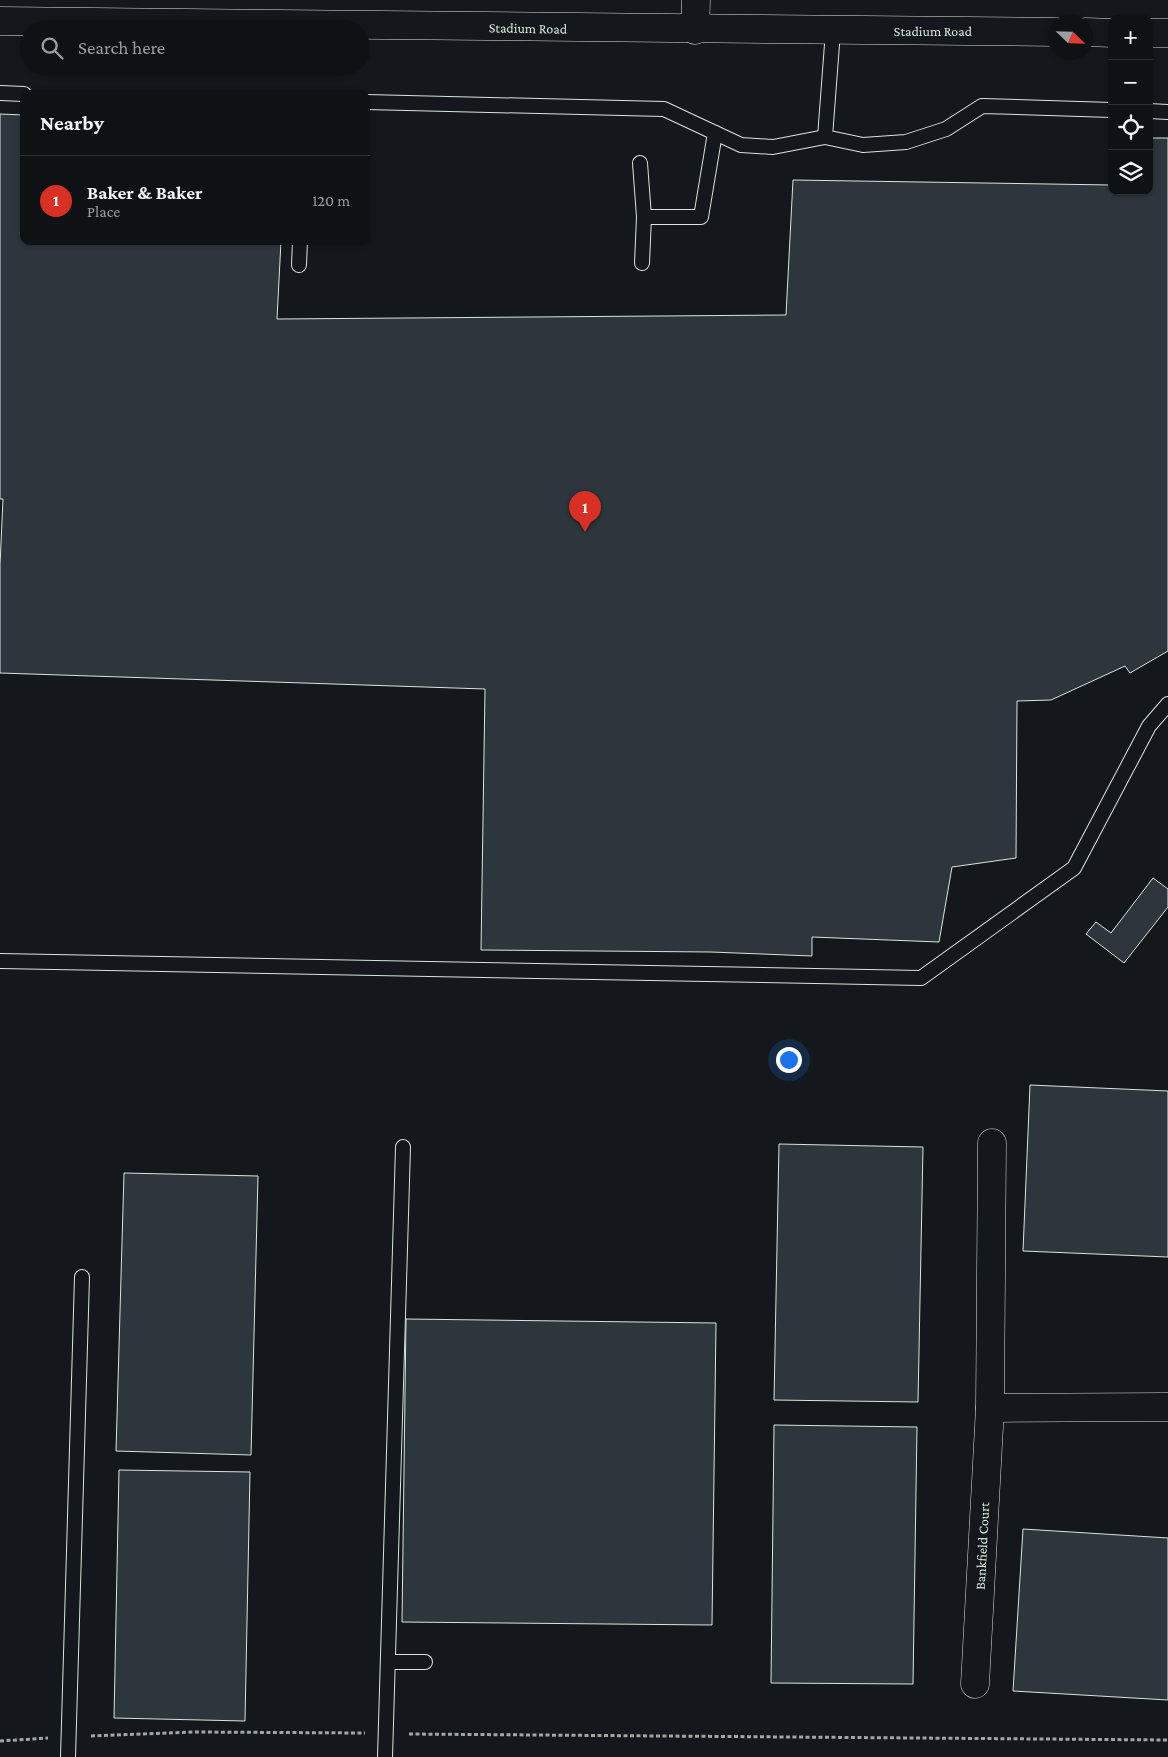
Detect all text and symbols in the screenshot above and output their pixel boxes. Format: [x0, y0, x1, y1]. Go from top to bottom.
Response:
north arrow [1048, 15, 1093, 60]
map controls [1108, 15, 1153, 195]
button: + [1108, 15, 1153, 60]
street label: Stadium Road [489, 19, 568, 37]
search box [20, 20, 370, 75]
street label: Stadium Road [894, 23, 973, 39]
icon: search [38, 34, 66, 62]
text: Search here [78, 37, 165, 58]
button: − [1108, 60, 1153, 105]
button: locate [1108, 105, 1153, 150]
text: Nearby [40, 111, 104, 135]
button: layers [1108, 150, 1153, 195]
text: Baker & Baker [87, 182, 203, 203]
text: 1 [53, 192, 59, 209]
text: 120 m [312, 192, 350, 209]
text: Place [87, 203, 120, 220]
pin: 1 [569, 491, 601, 532]
your location [776, 1047, 802, 1073]
street label: Bankfield Court [972, 1501, 992, 1590]

